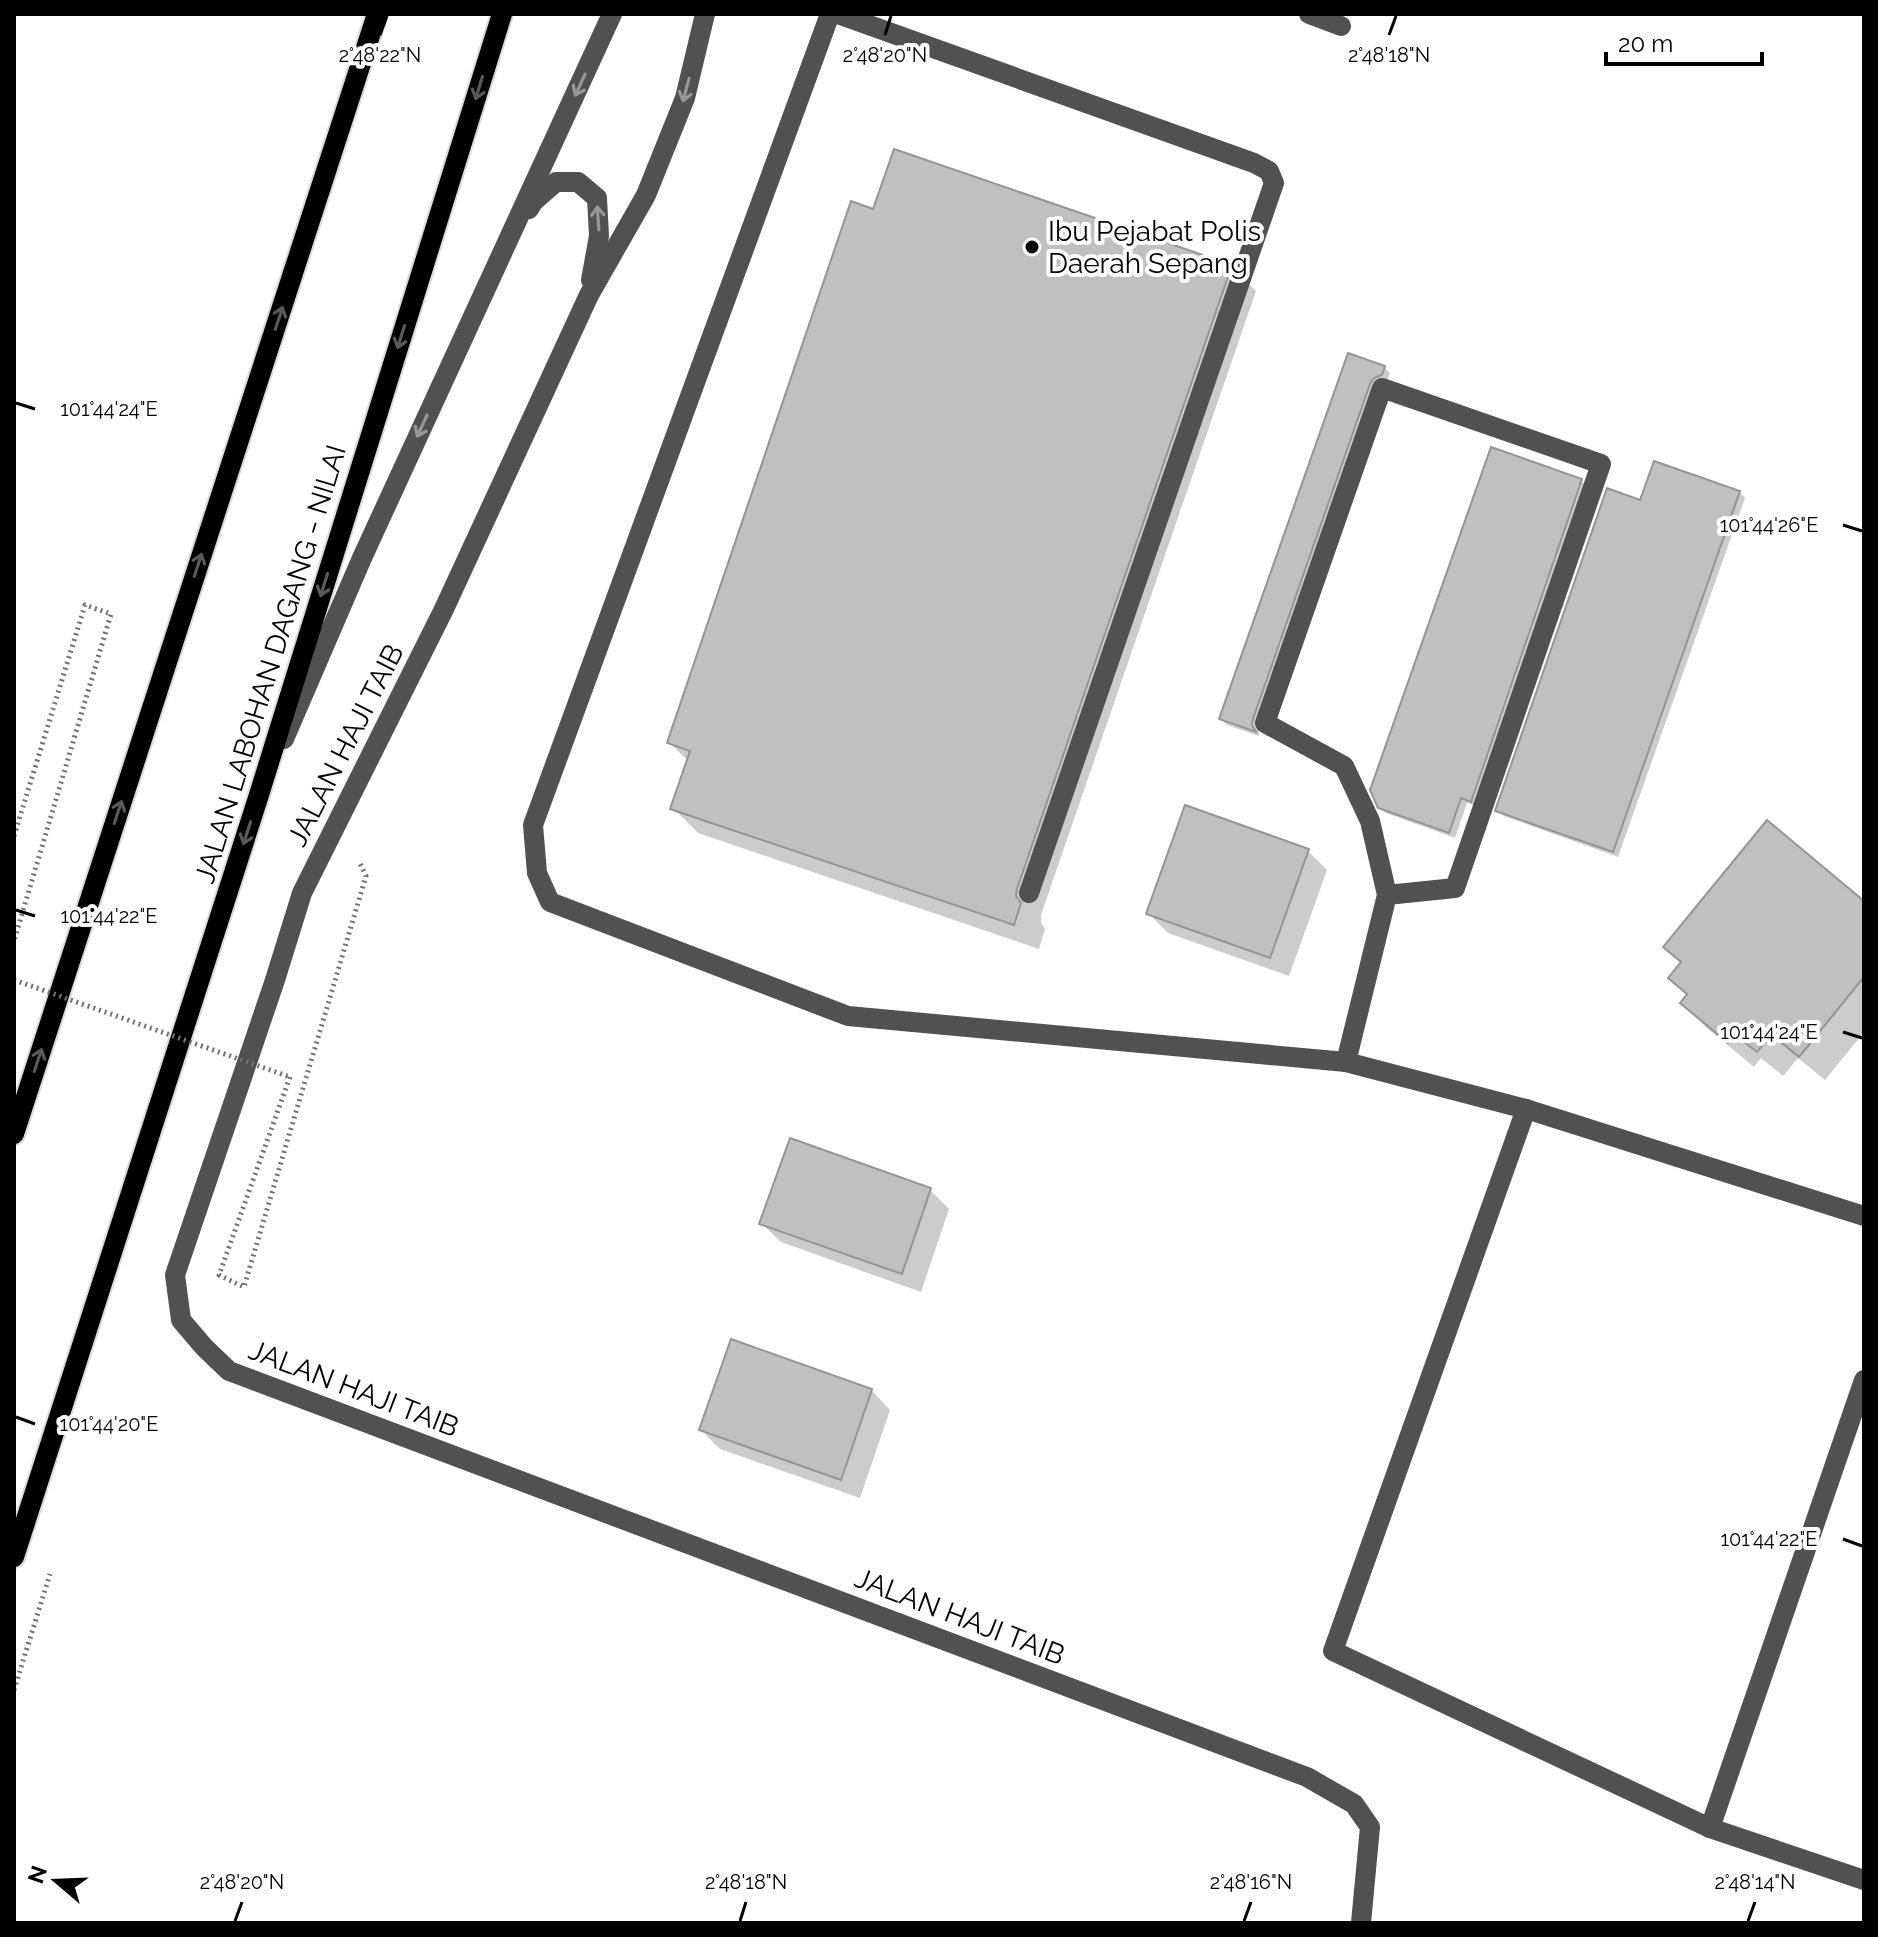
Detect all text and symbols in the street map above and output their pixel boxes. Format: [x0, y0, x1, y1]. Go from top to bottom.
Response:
scale bar [1606, 16, 1762, 66]
text: 20 m [1618, 29, 1673, 58]
text: 2°48'22"N [339, 43, 421, 67]
text: 2°48'20"N [843, 43, 927, 67]
text: 2°48'18"N [1348, 43, 1430, 67]
one-way arrow [572, 72, 587, 96]
one-way arrow [470, 76, 485, 101]
one-way arrow [678, 76, 693, 102]
one-way arrow [590, 205, 605, 232]
place label: Ibu Pejabat Polis Daerah Sepang [1048, 215, 1261, 280]
marker: Ibu Pejabat Polis Daerah Sepang [1023, 238, 1041, 256]
one-way arrow [272, 305, 287, 330]
one-way arrow [393, 324, 408, 349]
text: 101°44'24"E [60, 397, 158, 421]
one-way arrow [414, 413, 429, 437]
street label: JALAN LABOHAN DAGANG ‒ NILAI [188, 441, 353, 887]
text: 101°44'26"E [1720, 513, 1818, 537]
one-way arrow [192, 553, 207, 578]
one-way arrow [316, 572, 331, 597]
street label: JALAN HAJI TAIB [280, 639, 411, 852]
one-way arrow [112, 800, 127, 825]
one-way arrow [239, 820, 254, 846]
text: 101°44'22"E [60, 904, 158, 928]
text: 101°44'24"E [1720, 1020, 1818, 1044]
one-way arrow [31, 1047, 46, 1073]
street label: JALAN HAJI TAIB [244, 1333, 463, 1444]
text: 101°44'20"E [60, 1412, 158, 1436]
text: 101°44'22"E [1720, 1527, 1818, 1551]
street label: JALAN HAJI TAIB [850, 1561, 1069, 1672]
north arrow [16, 1841, 96, 1921]
text: N [22, 1862, 52, 1887]
text: 2°48'20"N [200, 1870, 284, 1894]
text: 2°48'18"N [705, 1870, 787, 1894]
text: 2°48'16"N [1210, 1870, 1292, 1894]
text: 2°48'14"N [1714, 1870, 1796, 1894]

